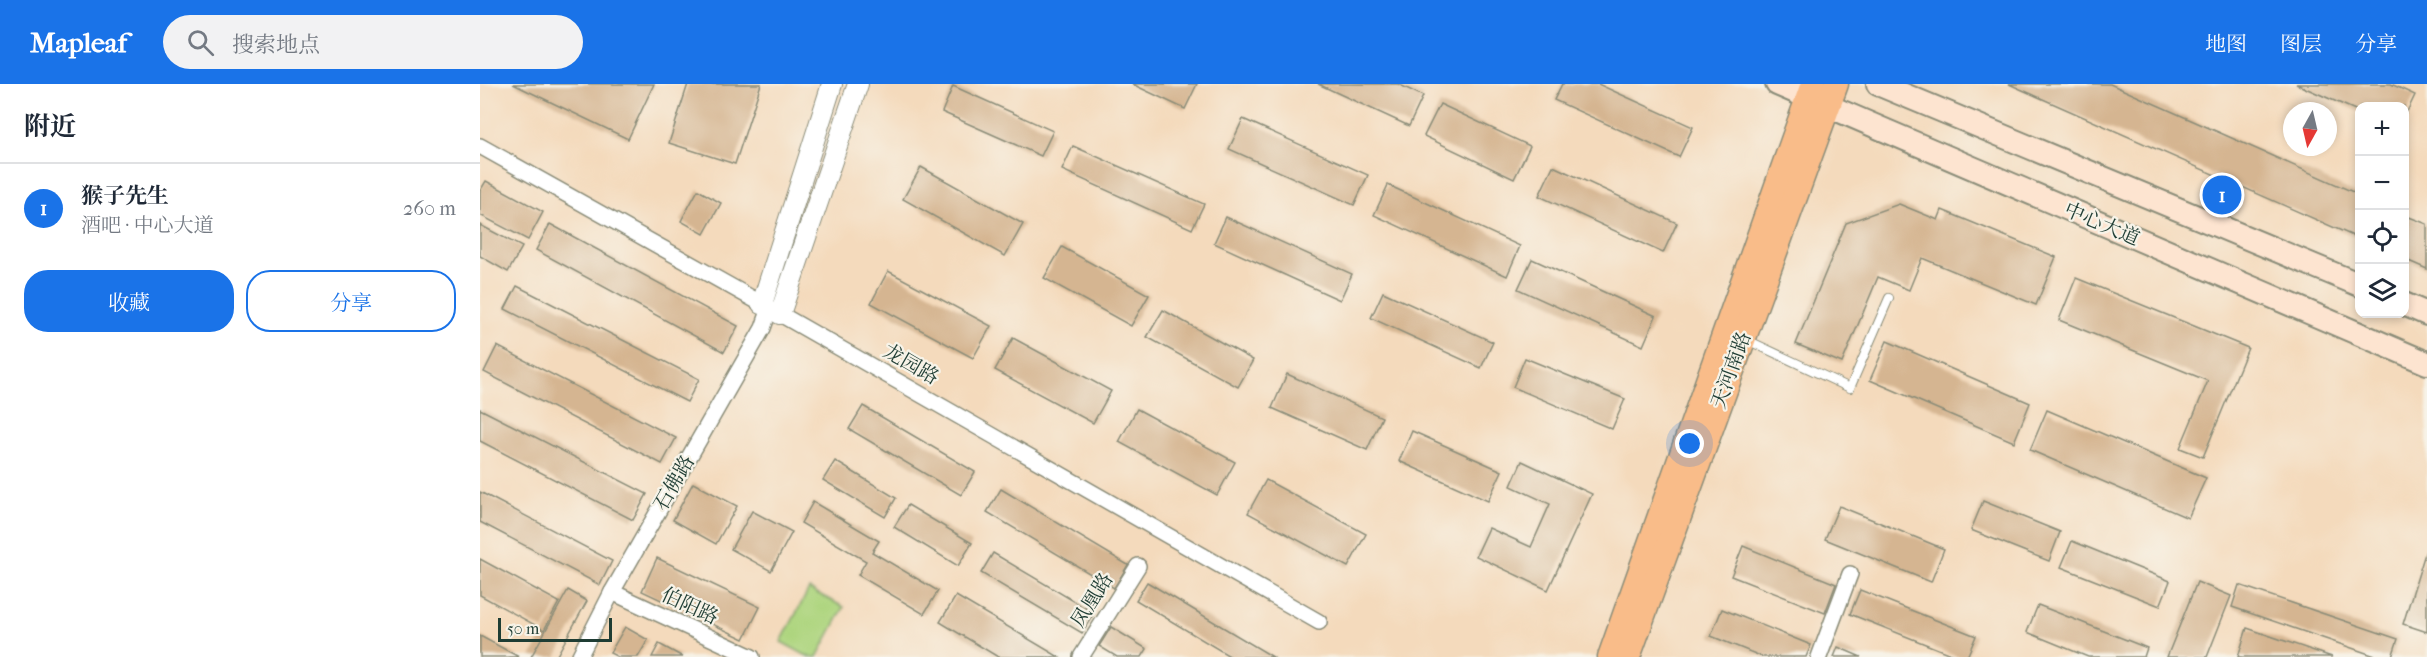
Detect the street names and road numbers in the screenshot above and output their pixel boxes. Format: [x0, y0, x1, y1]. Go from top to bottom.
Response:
street label: 中心大道 [2061, 198, 2143, 250]
street label: 天河南路 [1707, 328, 1755, 412]
street label: 龙园路 [879, 339, 943, 389]
street label: 石佛路 [649, 451, 699, 515]
street label: 凤凰路 [1066, 568, 1118, 632]
street label: 伯阳路 [658, 583, 722, 629]

